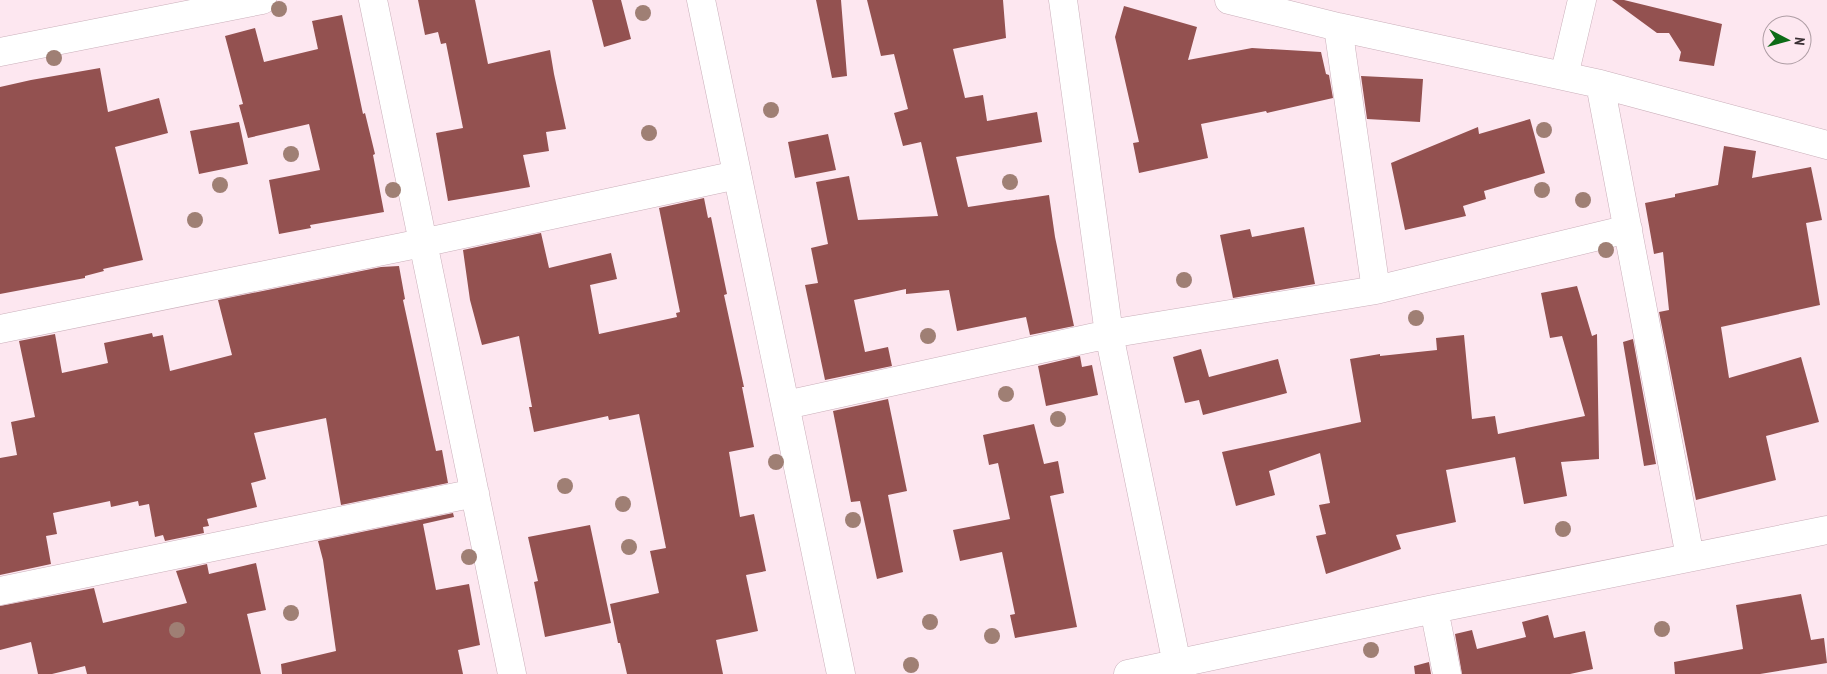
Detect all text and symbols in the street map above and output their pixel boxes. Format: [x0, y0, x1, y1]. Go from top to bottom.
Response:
north arrow [1762, 15, 1812, 65]
text: N [1791, 37, 1809, 46]

